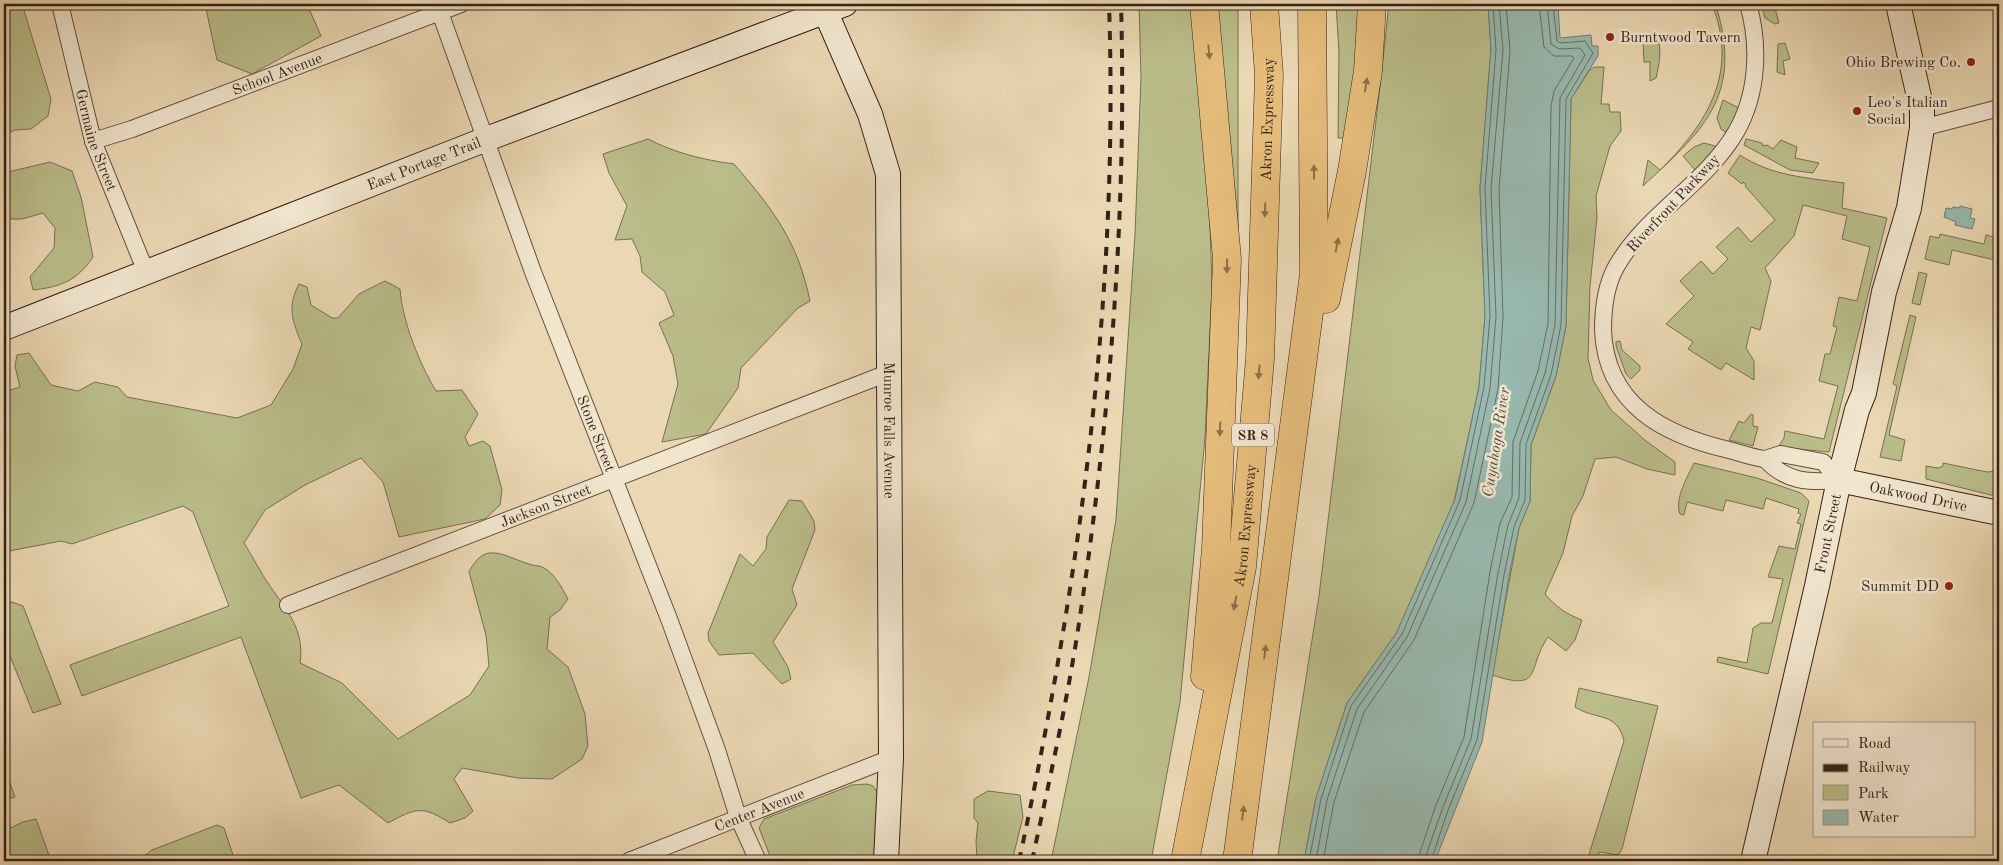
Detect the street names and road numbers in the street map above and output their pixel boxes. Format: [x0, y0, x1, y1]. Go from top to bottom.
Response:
street label: School Avenue [231, 51, 325, 99]
street label: Akron Expressway [1260, 57, 1278, 181]
street label: Germaine Street [72, 88, 119, 194]
street label: East Portage Trail [365, 136, 484, 194]
street label: Riverfront Parkway [1625, 152, 1723, 256]
street label: Munroe Falls Avenue [880, 362, 896, 499]
street label: Stone Street [573, 393, 617, 474]
road number: SR 8 [1232, 424, 1274, 446]
street label: Akron Expressway [1232, 464, 1260, 589]
street label: Oakwood Drive [1868, 480, 1968, 515]
street label: Jackson Street [498, 483, 593, 531]
street label: Front Street [1814, 493, 1845, 575]
street label: Center Avenue [713, 787, 807, 836]

